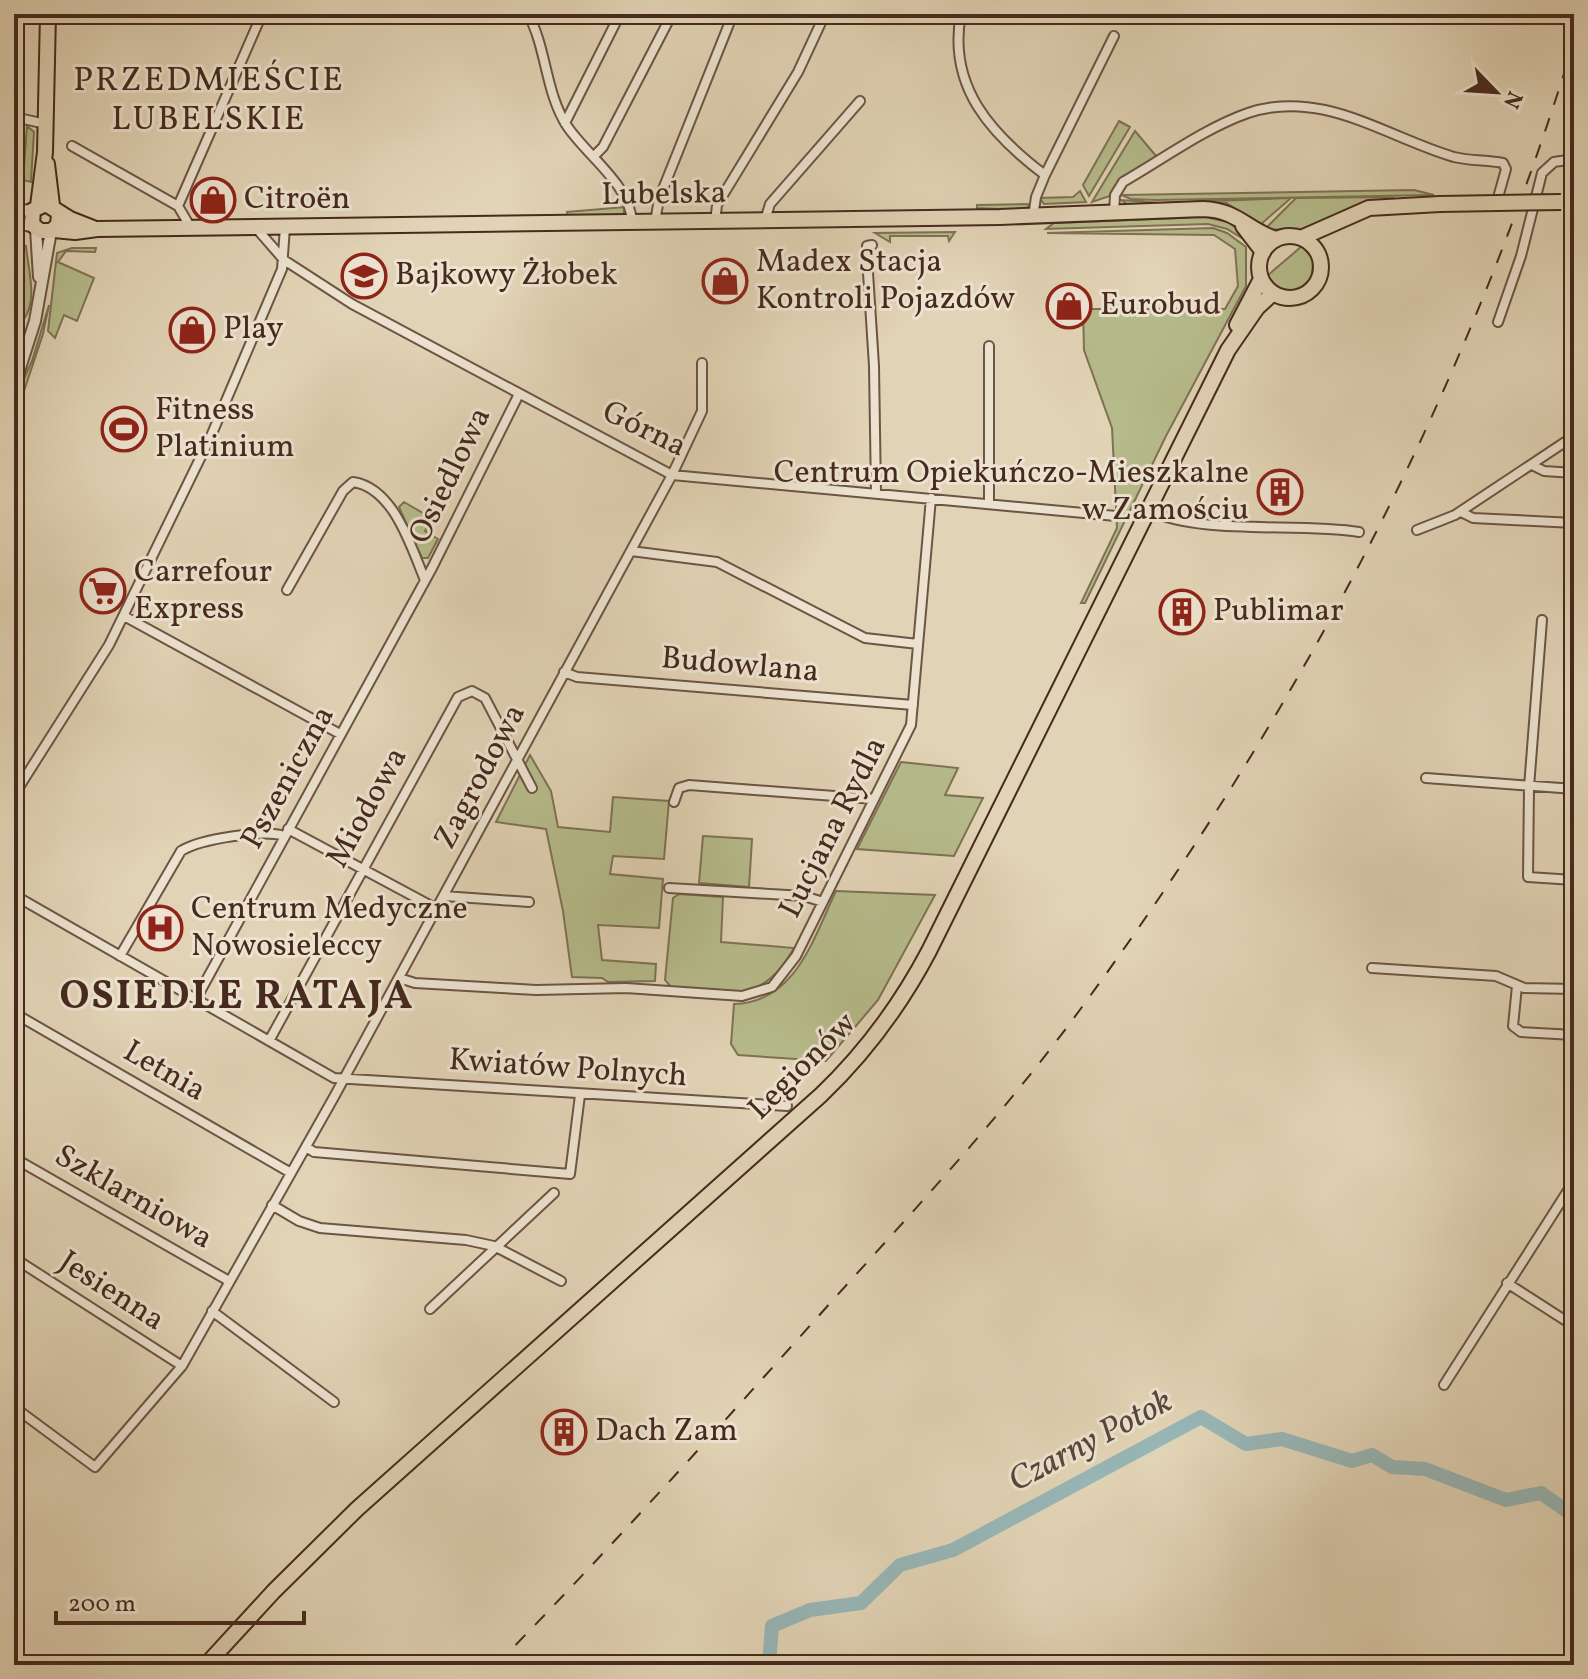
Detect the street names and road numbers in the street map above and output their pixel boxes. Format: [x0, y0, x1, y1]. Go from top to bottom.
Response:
street label: Lubelska [601, 172, 727, 218]
street label: Górna [594, 391, 694, 469]
street label: Osiedlowa [399, 400, 503, 552]
street label: Budowlana [659, 637, 821, 695]
street label: Zagrodowa [424, 697, 538, 857]
street label: Pszeniczna [232, 698, 346, 858]
street label: Lucjana Rydla [769, 730, 899, 926]
street label: Miodowa [317, 740, 419, 876]
street label: Legionów [739, 1003, 867, 1131]
street label: Letnia [114, 1031, 214, 1113]
street label: Kwiatów Polnych [447, 1039, 689, 1099]
street label: Szklarniowa [46, 1135, 220, 1261]
street label: Jesienna [49, 1241, 173, 1343]

